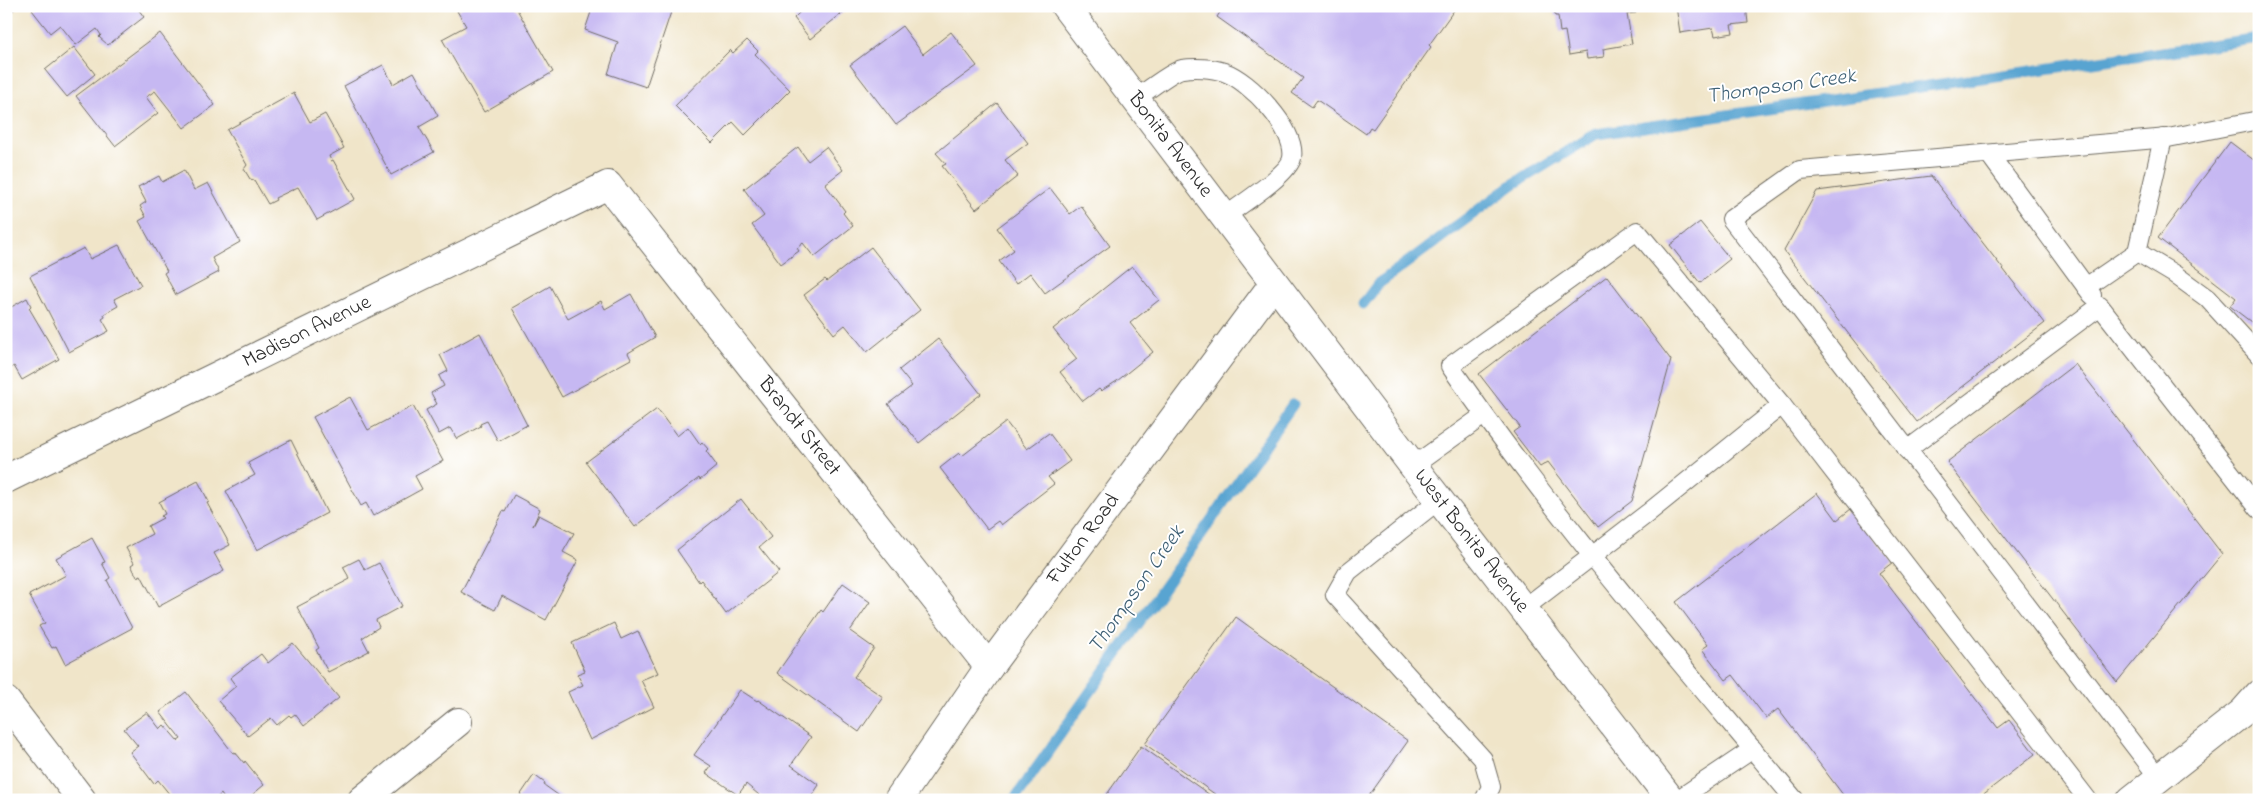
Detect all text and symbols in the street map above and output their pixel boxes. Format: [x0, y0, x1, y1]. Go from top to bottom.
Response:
water label: Thompson Creek [1704, 60, 1859, 113]
street label: Bonita Avenue [1119, 85, 1220, 204]
street label: Madison Avenue [238, 288, 377, 376]
street label: Brandt Street [750, 370, 848, 483]
street label: West Bonita Avenue [1406, 463, 1537, 620]
street label: Fulton Road [1039, 487, 1128, 592]
water label: Thompson Creek [1081, 518, 1194, 661]

